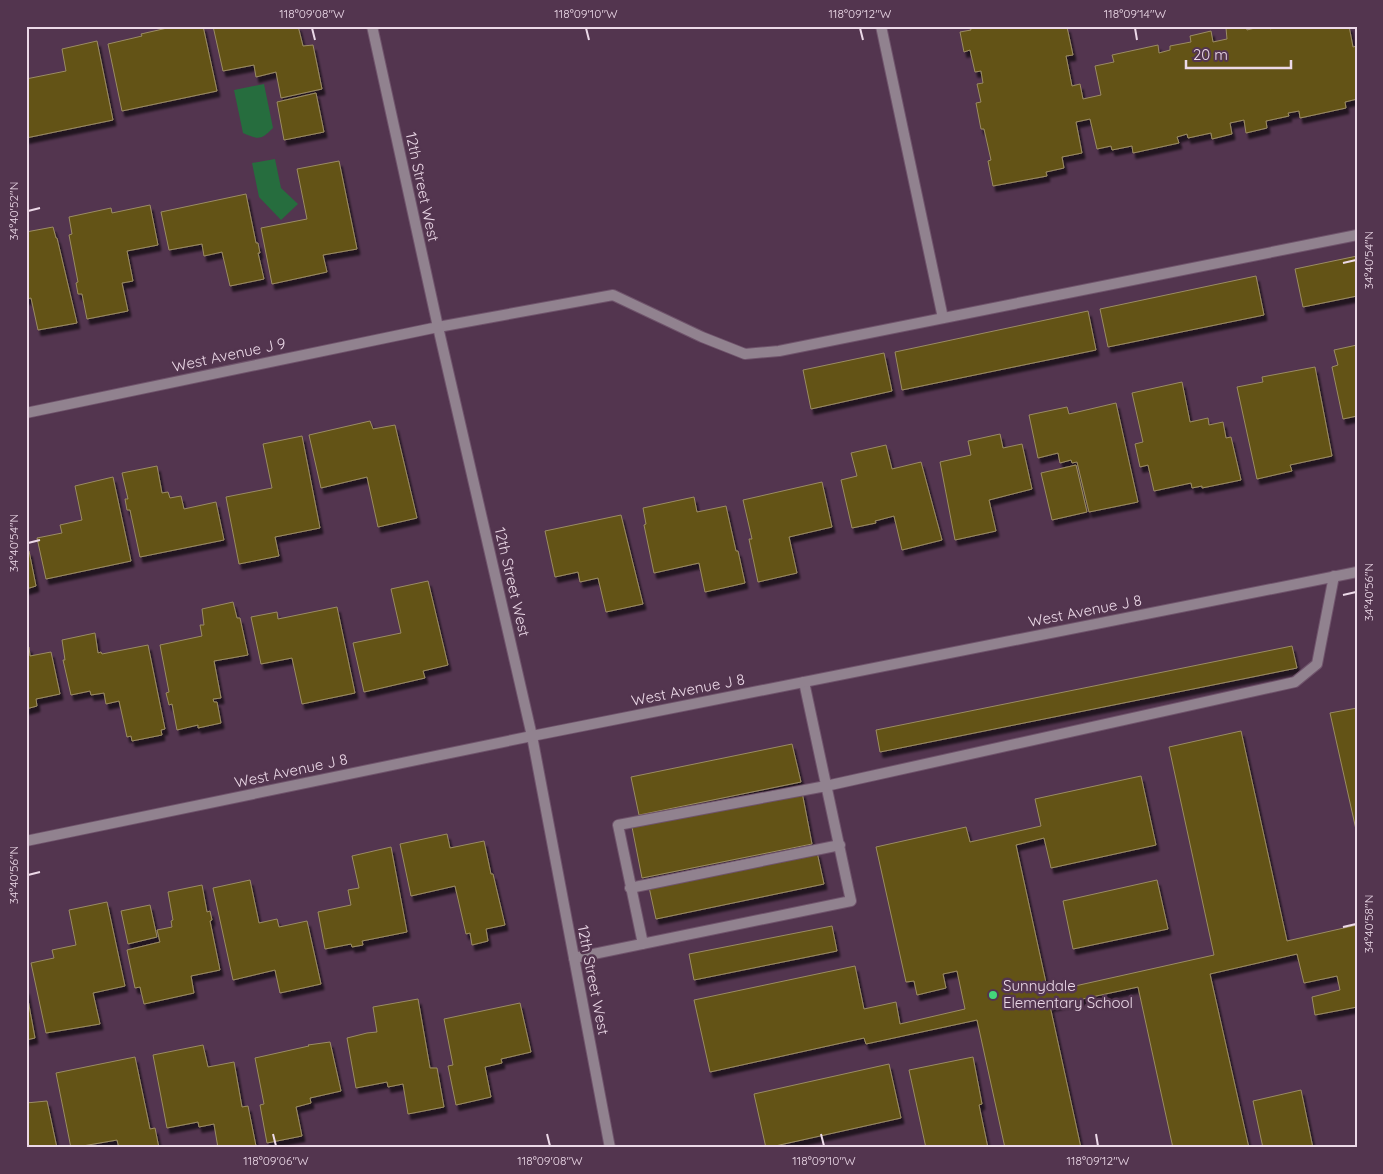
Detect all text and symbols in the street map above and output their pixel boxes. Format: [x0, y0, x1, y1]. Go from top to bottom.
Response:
text: 118°09'08"W [279, 6, 345, 21]
text: 118°09'10"W [554, 6, 618, 21]
text: 118°09'12"W [829, 6, 892, 21]
text: 118°09'14"W [1104, 6, 1167, 21]
scale bar [1186, 38, 1290, 70]
text: 20 m [1193, 45, 1228, 64]
street label: 12th Street West [402, 130, 443, 243]
text: 34°40'52"N [6, 182, 21, 240]
text: 34°40'54"N [1361, 231, 1376, 289]
street label: West Avenue J 9 [170, 333, 287, 376]
text: 34°40'54"N [6, 514, 21, 572]
street label: 12th Street West [491, 525, 534, 638]
text: 34°40'56"N [1361, 563, 1376, 621]
street label: West Avenue J 8 [1027, 590, 1143, 631]
street label: West Avenue J 8 [630, 669, 746, 710]
street label: West Avenue J 8 [233, 749, 349, 792]
text: 34°40'56"N [6, 846, 21, 904]
text: 34°40'58"N [1361, 895, 1376, 953]
street label: 12th Street West [574, 923, 613, 1036]
place label: Sunnydale Elementary School [1003, 976, 1133, 1012]
marker: Sunnydale Elementary School [987, 989, 999, 1001]
text: 118°09'06"W [243, 1153, 309, 1168]
text: 118°09'08"W [517, 1153, 583, 1168]
text: 118°09'10"W [792, 1153, 856, 1168]
text: 118°09'12"W [1067, 1153, 1130, 1168]

